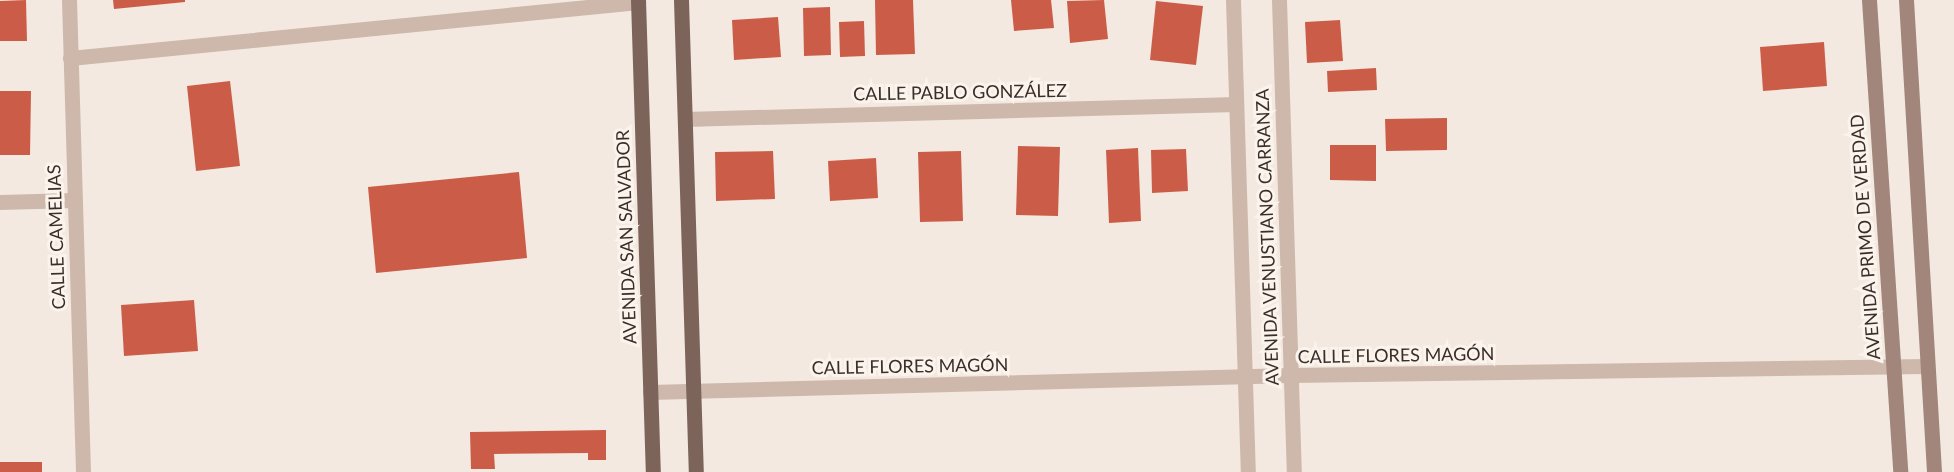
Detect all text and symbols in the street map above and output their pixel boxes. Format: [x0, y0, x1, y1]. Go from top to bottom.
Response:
street label: CALLE PABLO GONZÁLEZ [853, 79, 1067, 105]
street label: AVENIDA VENUSTIANO CARRANZA [1251, 88, 1283, 386]
street label: AVENIDA PRIMO DE VERDAD [1846, 113, 1884, 361]
street label: AVENIDA SAN SALVADOR [611, 129, 641, 345]
street label: CALLE CAMELIAS [43, 164, 69, 310]
street label: CALLE FLORES MAGÓN [1297, 342, 1495, 368]
street label: CALLE FLORES MAGÓN [811, 353, 1009, 379]

